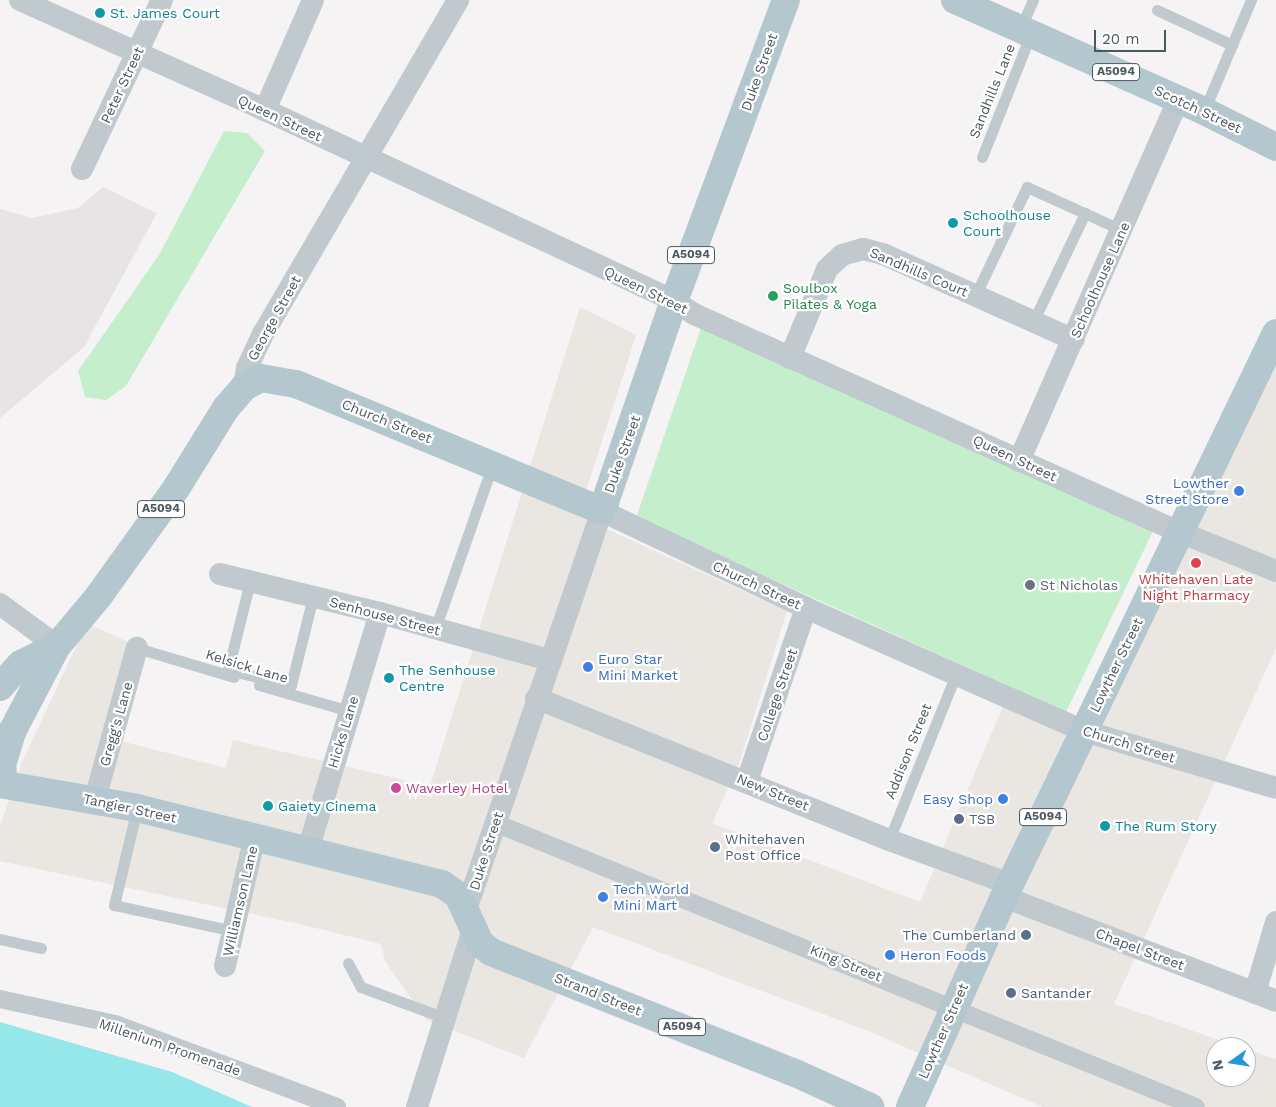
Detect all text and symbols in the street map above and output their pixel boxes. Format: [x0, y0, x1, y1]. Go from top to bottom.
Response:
place label: St. James Court [110, 5, 220, 21]
marker: St. James Court [94, 7, 106, 19]
scale bar [1096, 20, 1168, 52]
text: 20 m [1102, 30, 1140, 48]
street label: Duke Street [737, 31, 781, 113]
street label: Sandhills Lane [965, 41, 1019, 141]
street label: Peter Street [97, 44, 147, 126]
road number: A5094 [1091, 62, 1141, 82]
street label: Scotch Street [1152, 81, 1244, 137]
street label: Queen Street [235, 91, 325, 145]
place label: Schoolhouse Court [963, 207, 1051, 240]
marker: Schoolhouse Court [947, 217, 959, 229]
street label: Schoolhouse Lane [1067, 219, 1133, 341]
street label: Sandhills Court [867, 244, 971, 300]
road number: A5094 [666, 246, 716, 264]
street label: Queen Street [601, 263, 691, 317]
street label: George Street [244, 273, 304, 363]
place label: Soulbox Pilates & Yoga [783, 280, 878, 312]
marker: Soulbox Pilates & Yoga [767, 290, 779, 302]
street label: Church Street [339, 395, 435, 447]
street label: Duke Street [600, 413, 644, 495]
street label: Queen Street [970, 431, 1060, 485]
place label: Lowther Street Store [1145, 475, 1229, 508]
marker: Lowther Street Store [1233, 485, 1245, 497]
road number: A5094 [136, 499, 186, 518]
street label: Church Street [710, 557, 804, 613]
marker: Whitehaven Late Night Pharmacy [1190, 557, 1202, 569]
place label: Whitehaven Late Night Pharmacy [1139, 571, 1253, 604]
place label: St Nicholas [1040, 577, 1118, 593]
marker: St Nicholas [1024, 579, 1036, 591]
street label: Senhouse Street [328, 593, 442, 639]
street label: Lowther Street [1086, 615, 1146, 715]
street label: Kelsick Lane [204, 645, 290, 687]
street label: College Street [753, 646, 801, 744]
place label: Euro Star Mini Market [598, 651, 678, 684]
marker: Euro Star Mini Market [582, 661, 594, 673]
place label: The Senhouse Centre [399, 662, 496, 694]
marker: The Senhouse Centre [383, 672, 395, 684]
street label: Gregg's Lane [96, 680, 136, 768]
street label: Hicks Lane [324, 694, 362, 770]
street label: Addison Street [881, 701, 935, 801]
street label: Church Street [1081, 722, 1177, 766]
street label: New Street [734, 770, 812, 814]
place label: Waverley Hotel [406, 780, 508, 796]
marker: Waverley Hotel [390, 782, 402, 794]
street label: Tangier Street [82, 790, 178, 826]
place label: Easy Shop [922, 791, 993, 807]
marker: Easy Shop [997, 793, 1009, 805]
place label: Gaiety Cinema [278, 798, 377, 814]
marker: Gaiety Cinema [262, 800, 274, 812]
road number: A5094 [1018, 808, 1068, 826]
street label: Duke Street [465, 810, 507, 892]
place label: TSB [969, 811, 995, 827]
marker: TSB [953, 813, 965, 825]
place label: The Rum Story [1115, 818, 1217, 834]
marker: The Rum Story [1099, 820, 1111, 832]
place label: Whitehaven Post Office [725, 831, 805, 864]
marker: Whitehaven Post Office [709, 841, 721, 853]
street label: Williamson Lane [219, 844, 261, 958]
place label: Tech World Mini Mart [613, 881, 689, 914]
marker: Tech World Mini Mart [597, 891, 609, 903]
street label: Chapel Street [1093, 924, 1187, 974]
place label: The Cumberland [903, 927, 1016, 943]
marker: The Cumberland [1020, 929, 1032, 941]
street label: King Street [808, 941, 884, 985]
place label: Heron Foods [900, 947, 986, 963]
marker: Heron Foods [884, 949, 896, 961]
street label: Strand Street [552, 969, 644, 1019]
street label: Lowther Street [914, 980, 972, 1082]
place label: Santander [1021, 985, 1091, 1001]
marker: Santander [1005, 987, 1017, 999]
street label: Millenium Promenade [97, 1015, 243, 1079]
road number: A5094 [657, 1018, 707, 1036]
north arrow [1206, 1037, 1256, 1087]
text: N [1208, 1058, 1226, 1072]

